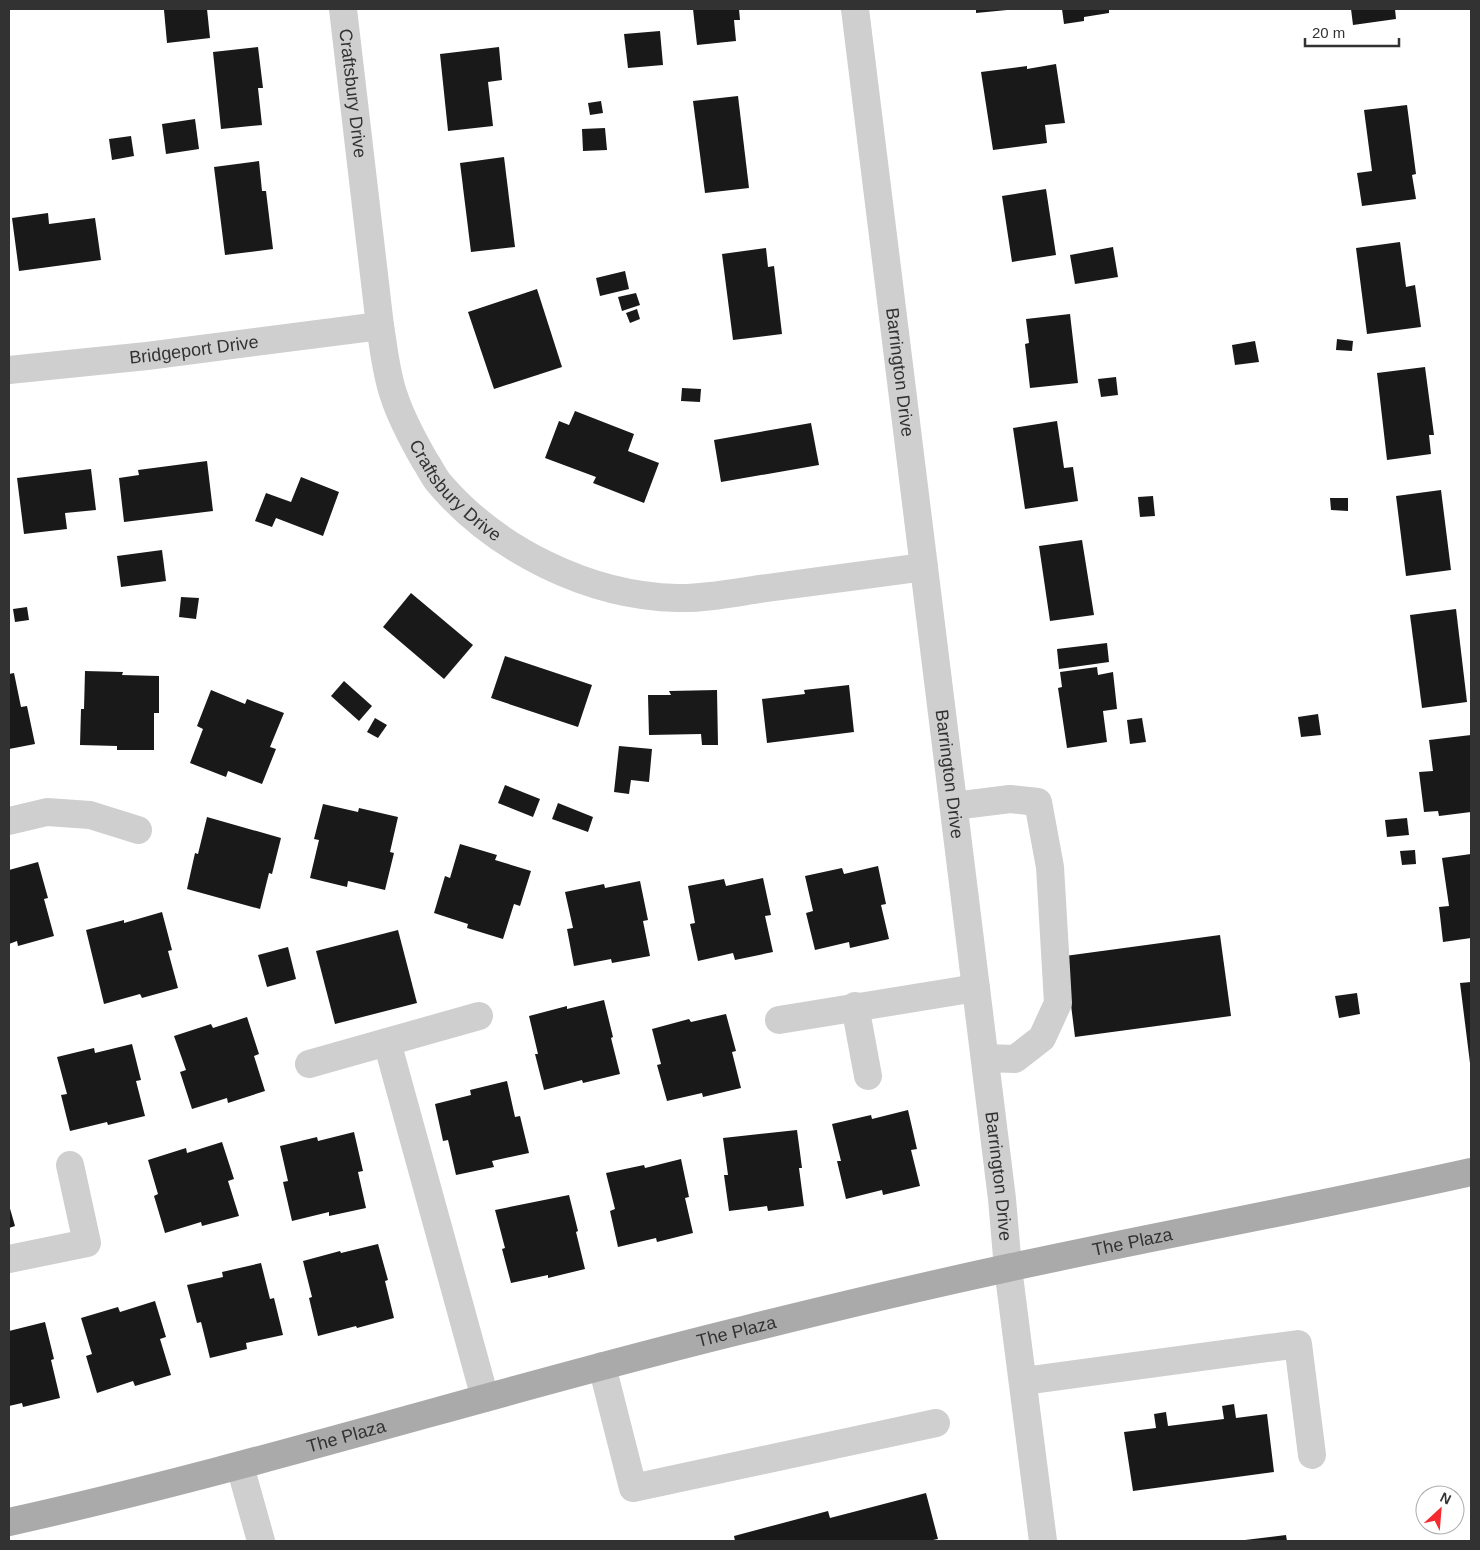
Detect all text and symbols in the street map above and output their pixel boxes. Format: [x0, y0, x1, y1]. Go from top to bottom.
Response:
scale bar [1305, 15, 1399, 47]
text: 20 m [1312, 24, 1345, 41]
street label: Craftsbury Drive [335, 28, 370, 159]
street label: Barrington Drive [882, 306, 918, 438]
street label: Bridgeport Drive [128, 332, 260, 368]
street label: Craftsbury Drive [405, 436, 505, 545]
street label: Barrington Drive [932, 708, 967, 840]
street label: Barrington Drive [981, 1110, 1016, 1242]
street label: The Plaza [1091, 1224, 1175, 1260]
street label: The Plaza [695, 1312, 779, 1351]
street label: The Plaza [305, 1416, 389, 1457]
north arrow [1415, 1485, 1465, 1535]
text: N [1438, 1489, 1454, 1508]

